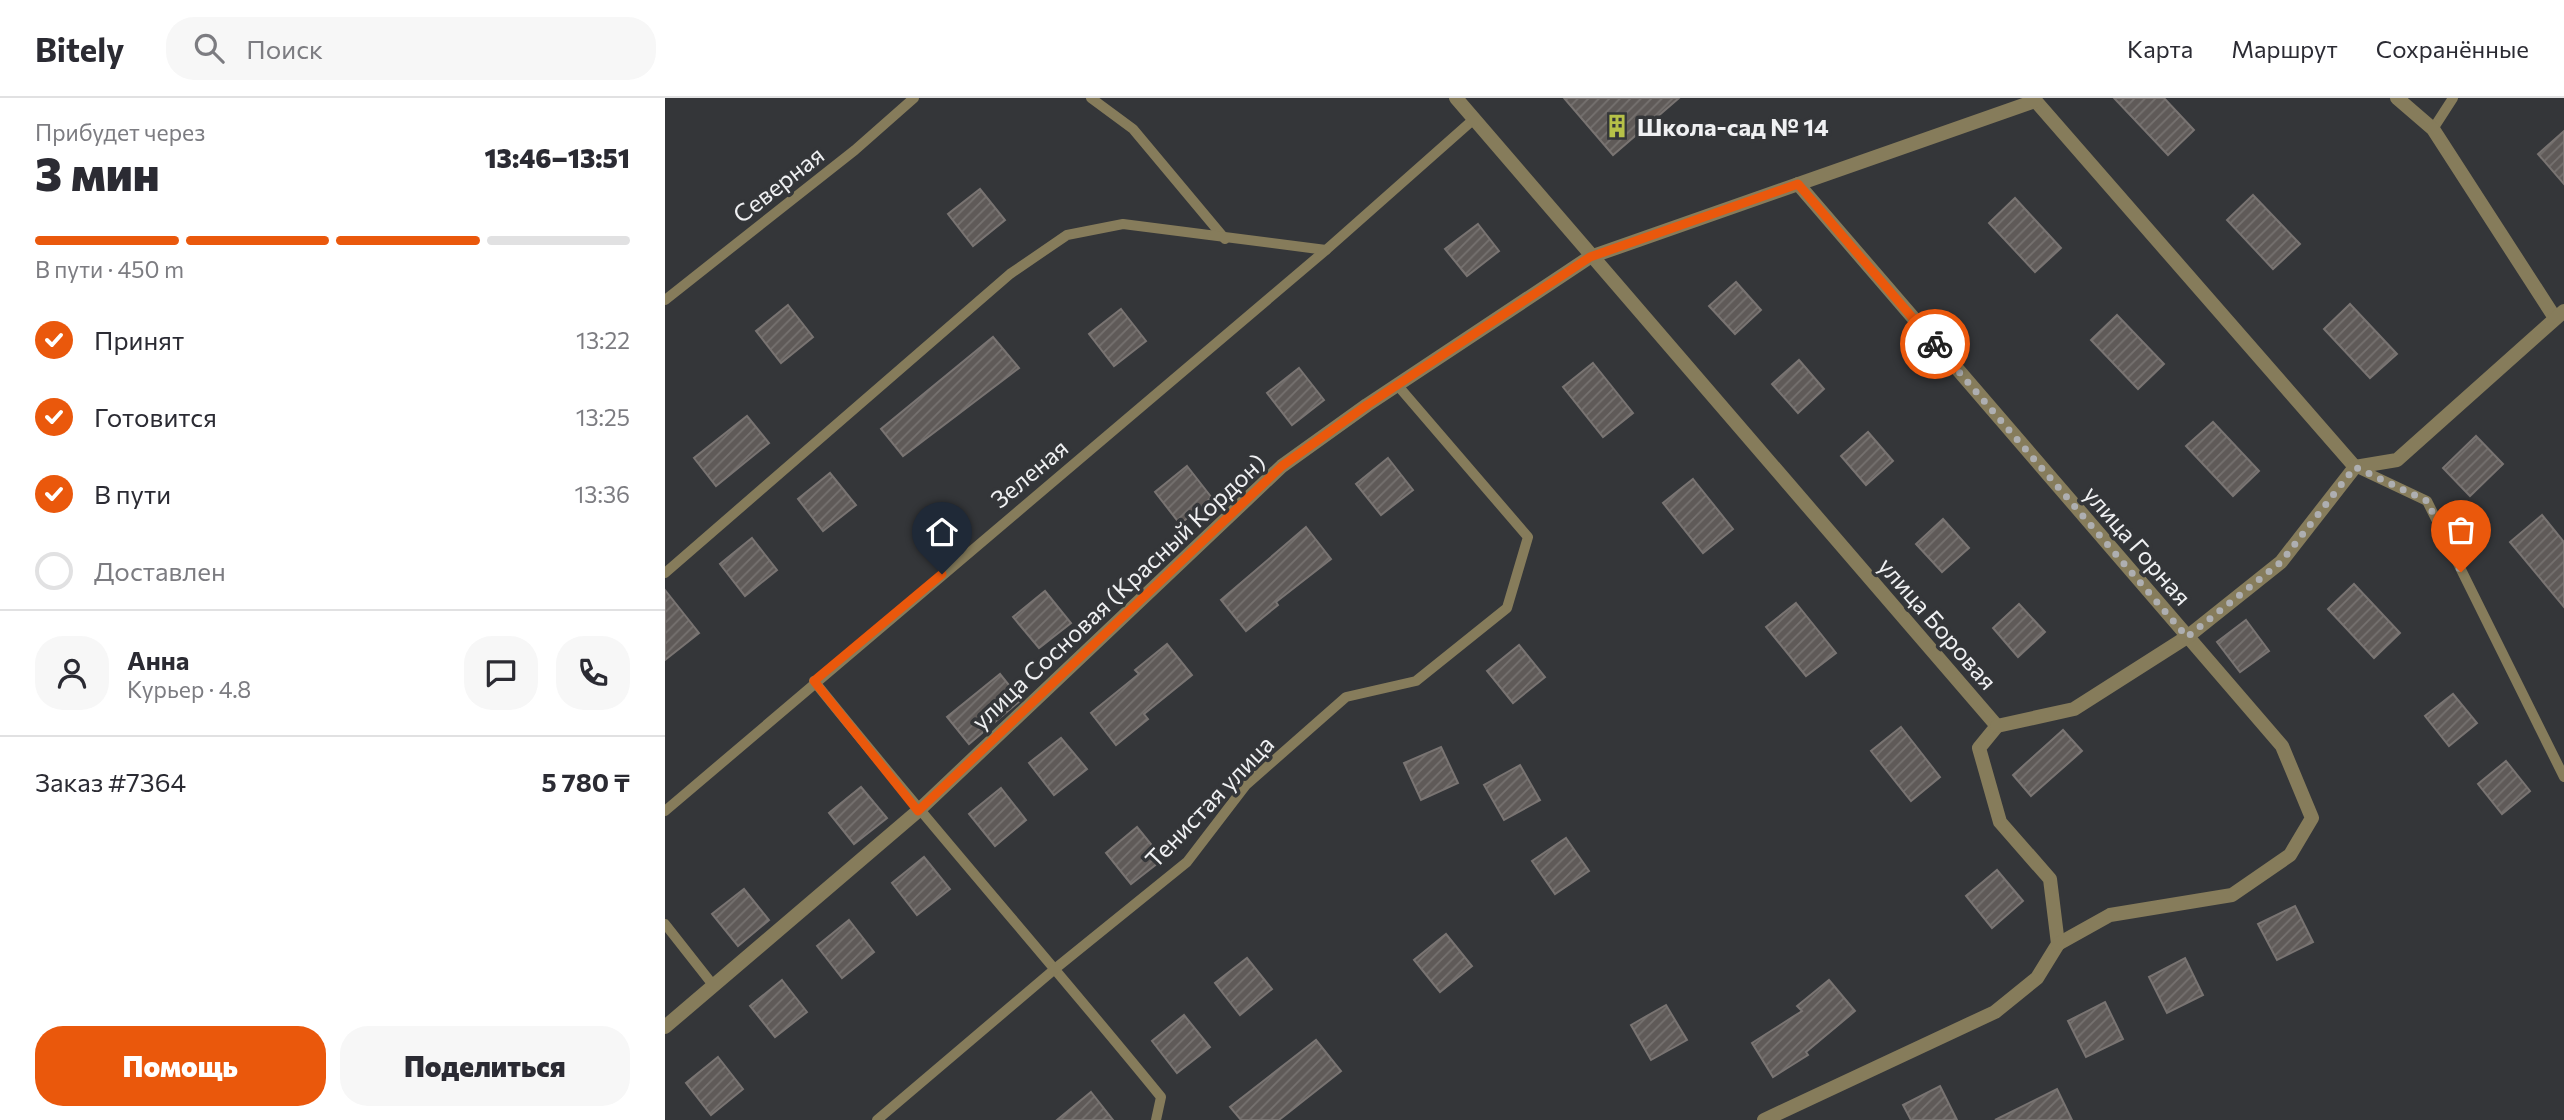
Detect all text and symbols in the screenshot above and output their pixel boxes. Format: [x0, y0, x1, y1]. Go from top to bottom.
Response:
search box [166, 17, 656, 80]
text: Bitely [35, 28, 124, 69]
icon: search [190, 29, 228, 67]
text: Поиск [246, 33, 323, 64]
text: Карта [2127, 34, 2193, 63]
text: Маршрут [2231, 34, 2338, 63]
text: Сохранённые [2376, 34, 2529, 63]
building icon: Школа-сад № 14 [1603, 112, 1631, 140]
place label: Школа-сад № 14 [1637, 112, 1829, 141]
text: Прибудет через [35, 118, 205, 146]
street label: Северная [727, 140, 829, 228]
text: 13:46–13:51 [484, 142, 630, 173]
text: 3 мин [35, 144, 160, 200]
text: В пути · 450 m [35, 255, 184, 283]
courier [1900, 309, 1970, 379]
icon: check [35, 321, 73, 359]
text: Принят [94, 324, 184, 355]
icon: bike [1916, 325, 1954, 363]
text: 13:22 [576, 326, 630, 354]
icon: check [35, 398, 73, 436]
text: Готовится [94, 401, 217, 432]
text: 13:25 [576, 403, 630, 431]
street label: Зеленая [985, 432, 1073, 514]
street label: улица Сосновая (Красный Кордон) [965, 447, 1271, 735]
icon: check [35, 475, 73, 513]
text: В пути [94, 478, 171, 509]
street label: улица Горная [2078, 479, 2198, 611]
text: 13:36 [575, 480, 630, 508]
pin [2431, 500, 2491, 572]
pin [912, 502, 972, 574]
icon: bag [2442, 511, 2480, 549]
icon: home [923, 513, 961, 551]
street label: улица Боровая [1873, 551, 2003, 695]
text: Доставлен [94, 555, 226, 586]
button: person [35, 636, 109, 710]
button: chat [464, 636, 538, 710]
button: phone [556, 636, 630, 710]
text: Анна [127, 644, 189, 675]
text: Курьер · 4.8 [127, 675, 251, 703]
street label: Тенистая улица [1139, 729, 1279, 873]
text: Заказ #7364 [35, 766, 186, 797]
text: 5 780 ₸ [541, 766, 630, 797]
button: Помощь [35, 1026, 326, 1106]
button: Поделиться [340, 1026, 630, 1106]

